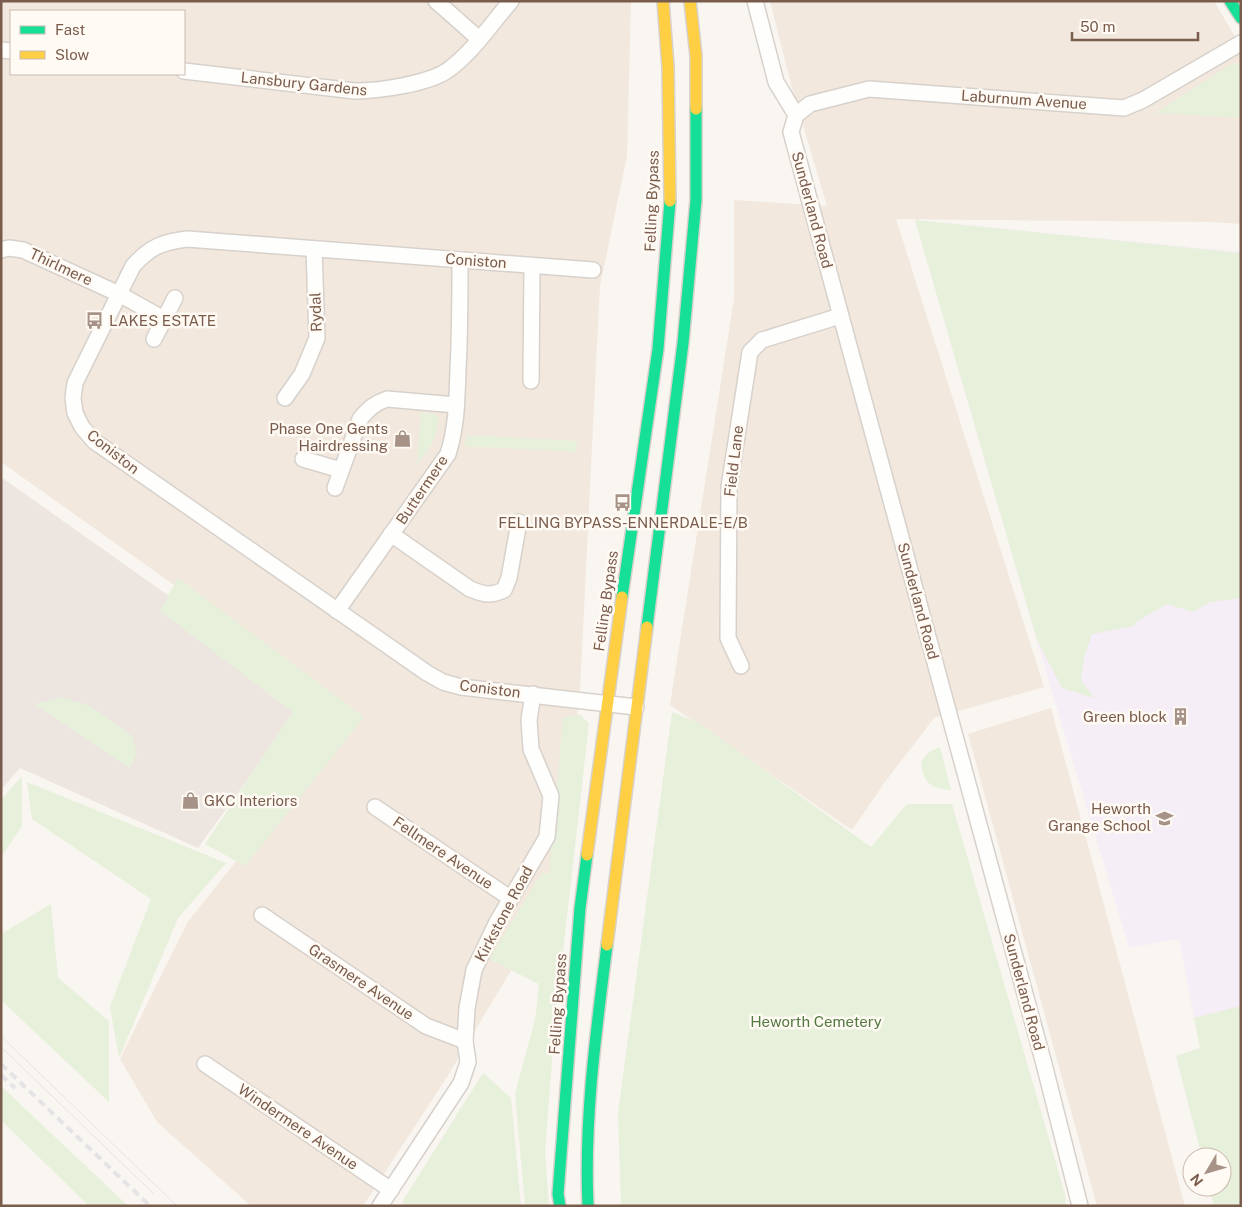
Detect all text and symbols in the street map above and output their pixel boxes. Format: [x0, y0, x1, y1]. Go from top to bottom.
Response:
legend [10, 10, 185, 75]
scale bar [1072, 10, 1198, 42]
text: 50 m [1080, 18, 1115, 35]
text: Fast [55, 21, 85, 38]
text: Slow [55, 46, 90, 63]
street label: Lansbury Gardens [240, 68, 368, 99]
street label: Laburnum Avenue [961, 87, 1087, 112]
street label: Felling Bypass [641, 150, 662, 252]
street label: Sunderland Road [789, 150, 836, 270]
street label: Thirlmere [27, 245, 95, 288]
street label: Coniston [445, 250, 507, 271]
street label: Rydal [306, 292, 325, 332]
bus stop icon: LAKES ESTATE [85, 311, 105, 331]
place label: LAKES ESTATE [109, 312, 216, 329]
place label: Phase One Gents Hairdressing [269, 420, 388, 454]
street label: Field Lane [721, 424, 746, 498]
street label: Coniston [84, 426, 143, 477]
shop icon: Phase One Gents Hairdressing [392, 428, 412, 448]
street label: Buttermere [392, 452, 451, 527]
bus stop icon: FELLING BYPASS-ENNERDALE-E/B [613, 492, 633, 512]
place label: FELLING BYPASS-ENNERDALE-E/B [498, 514, 748, 531]
street label: Sunderland Road [895, 541, 942, 661]
street label: Felling Bypass [590, 549, 621, 652]
street label: Coniston [459, 676, 522, 701]
building icon: Green block [1171, 707, 1191, 727]
place label: Green block [1083, 708, 1167, 725]
shop icon: GKC Interiors [180, 791, 200, 811]
place label: GKC Interiors [204, 792, 297, 809]
place label: Heworth Grange School [1048, 800, 1151, 834]
school or university icon: Heworth Grange School [1155, 808, 1175, 828]
street label: Fellmere Avenue [390, 813, 496, 892]
street label: Kirkstone Road [471, 863, 536, 965]
street label: Sunderland Road [1001, 932, 1048, 1052]
street label: Grasmere Avenue [305, 940, 417, 1023]
street label: Felling Bypass [545, 953, 570, 1055]
park label: Heworth Cemetery [750, 1013, 882, 1030]
street label: Windermere Avenue [235, 1080, 361, 1173]
north arrow [1182, 1147, 1232, 1197]
text: N [1187, 1171, 1206, 1189]

